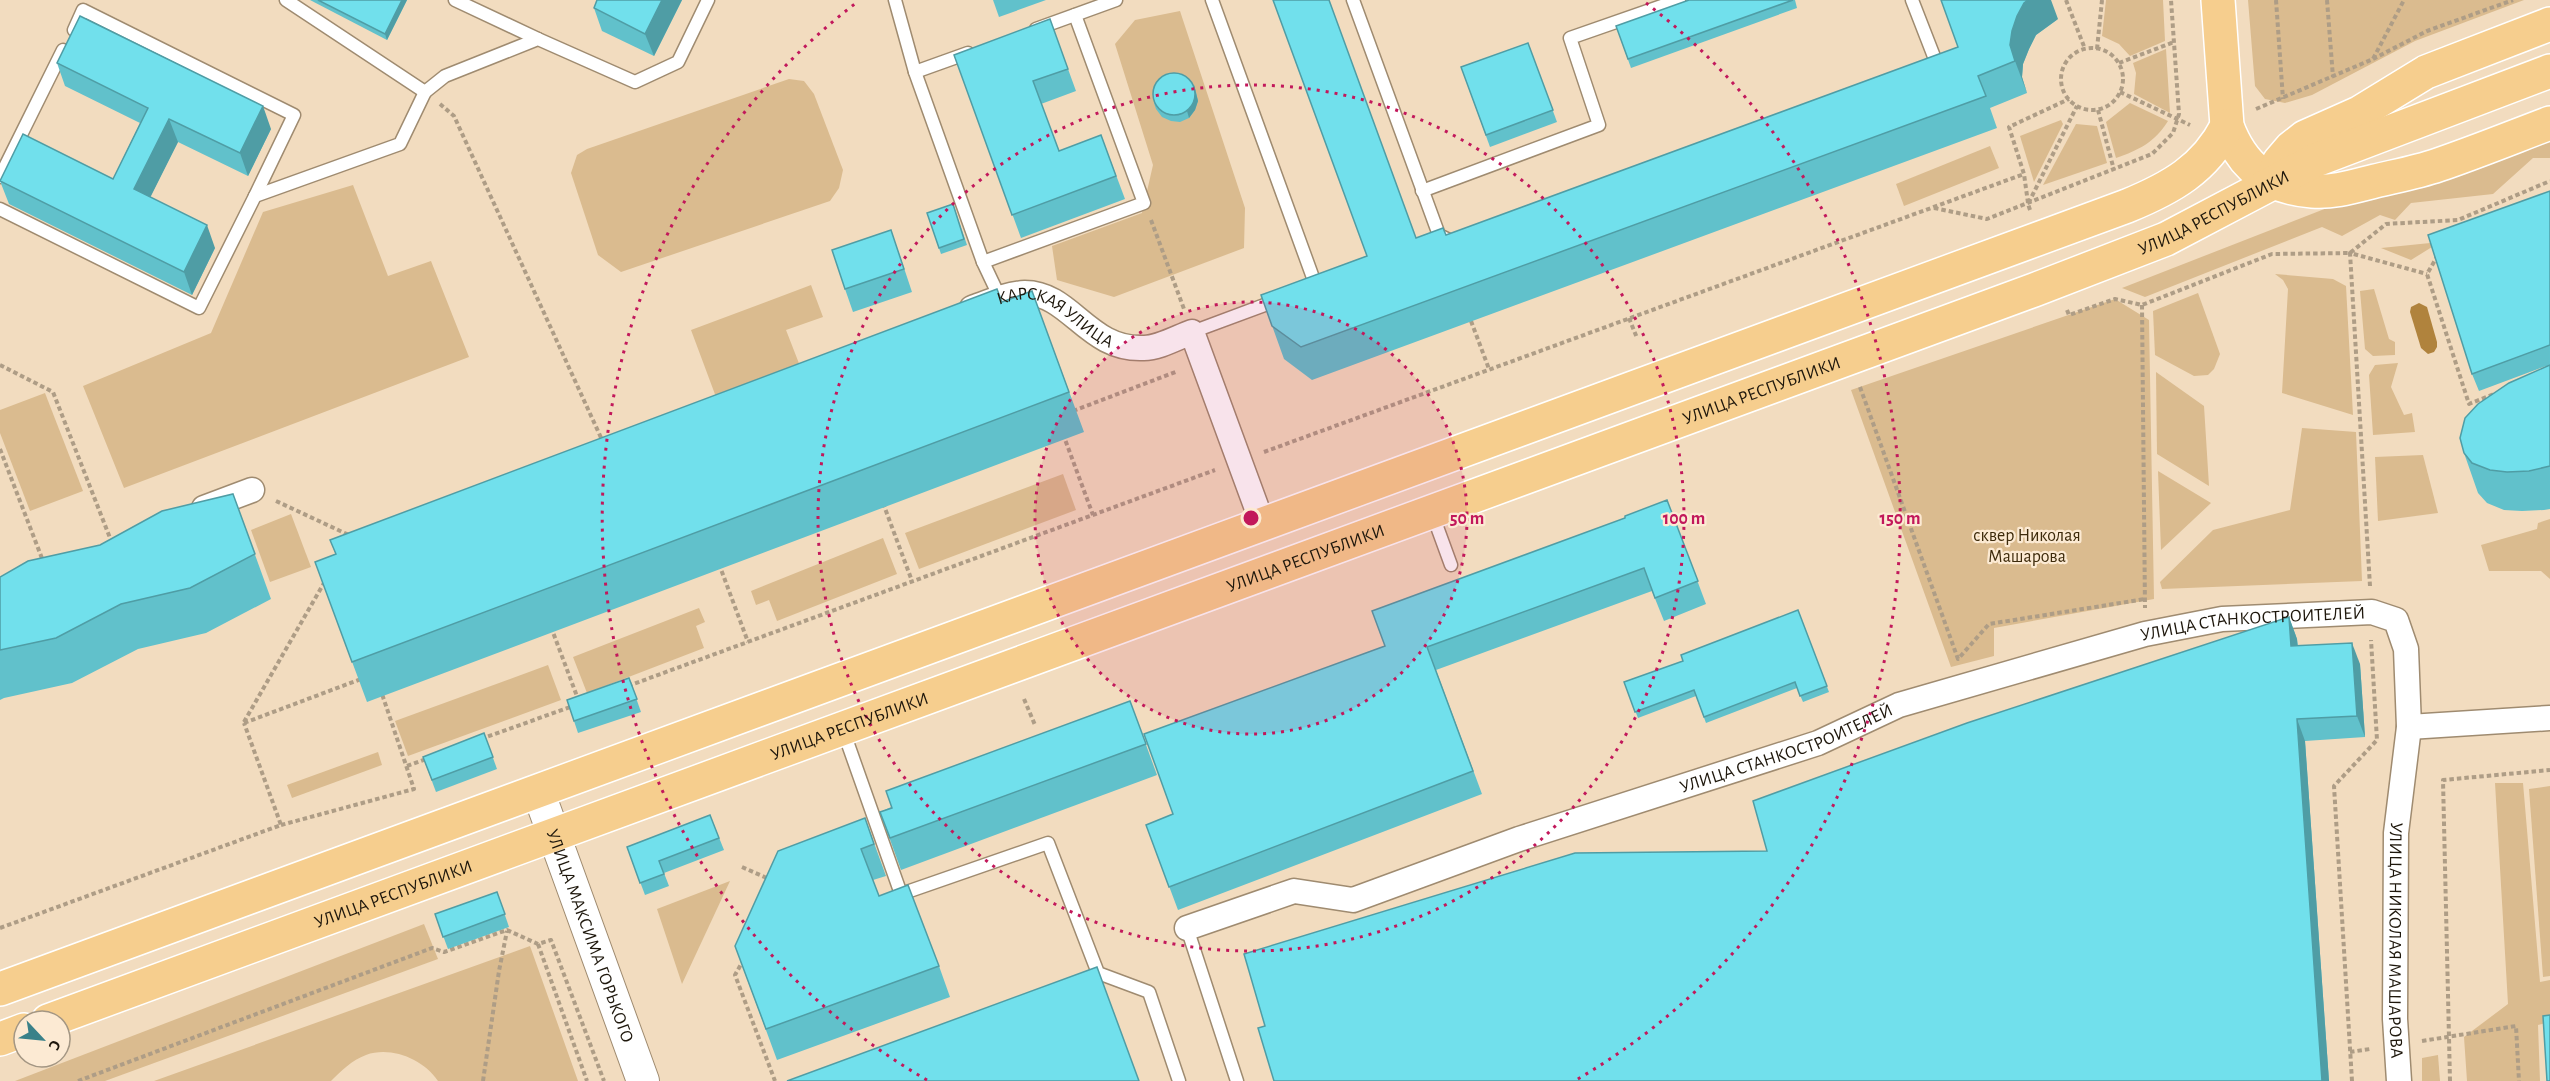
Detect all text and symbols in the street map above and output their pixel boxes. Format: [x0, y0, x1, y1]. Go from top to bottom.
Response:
street label: УЛИЦА РЕСПУБЛИКИ [2136, 168, 2292, 259]
street label: КАРСКАЯ УЛИЦА [995, 285, 1116, 352]
street label: УЛИЦА РЕСПУБЛИКИ [1681, 354, 1843, 428]
centre of rings [1241, 508, 1261, 528]
text: 50 m [1450, 510, 1484, 528]
text: 100 m [1663, 510, 1705, 528]
text: 150 m [1880, 510, 1920, 528]
street label: УЛИЦА РЕСПУБЛИКИ [1224, 522, 1387, 596]
park label: сквер Николая Машарова [1973, 527, 2081, 566]
street label: УЛИЦА СТАНКОСТРОИТЕЛЕЙ [2139, 602, 2366, 645]
street label: УЛИЦА РЕСПУБЛИКИ [768, 690, 931, 764]
street label: УЛИЦА СТАНКОСТРОИТЕЛЕЙ [1678, 699, 1896, 797]
street label: УЛИЦА НИКОЛАЯ МАШАРОВА [2385, 821, 2406, 1059]
street label: УЛИЦА МАКСИМА ГОРЬКОГО [543, 827, 636, 1045]
street label: УЛИЦА РЕСПУБЛИКИ [312, 858, 475, 932]
north arrow [12, 1009, 72, 1069]
text: С [45, 1038, 64, 1053]

